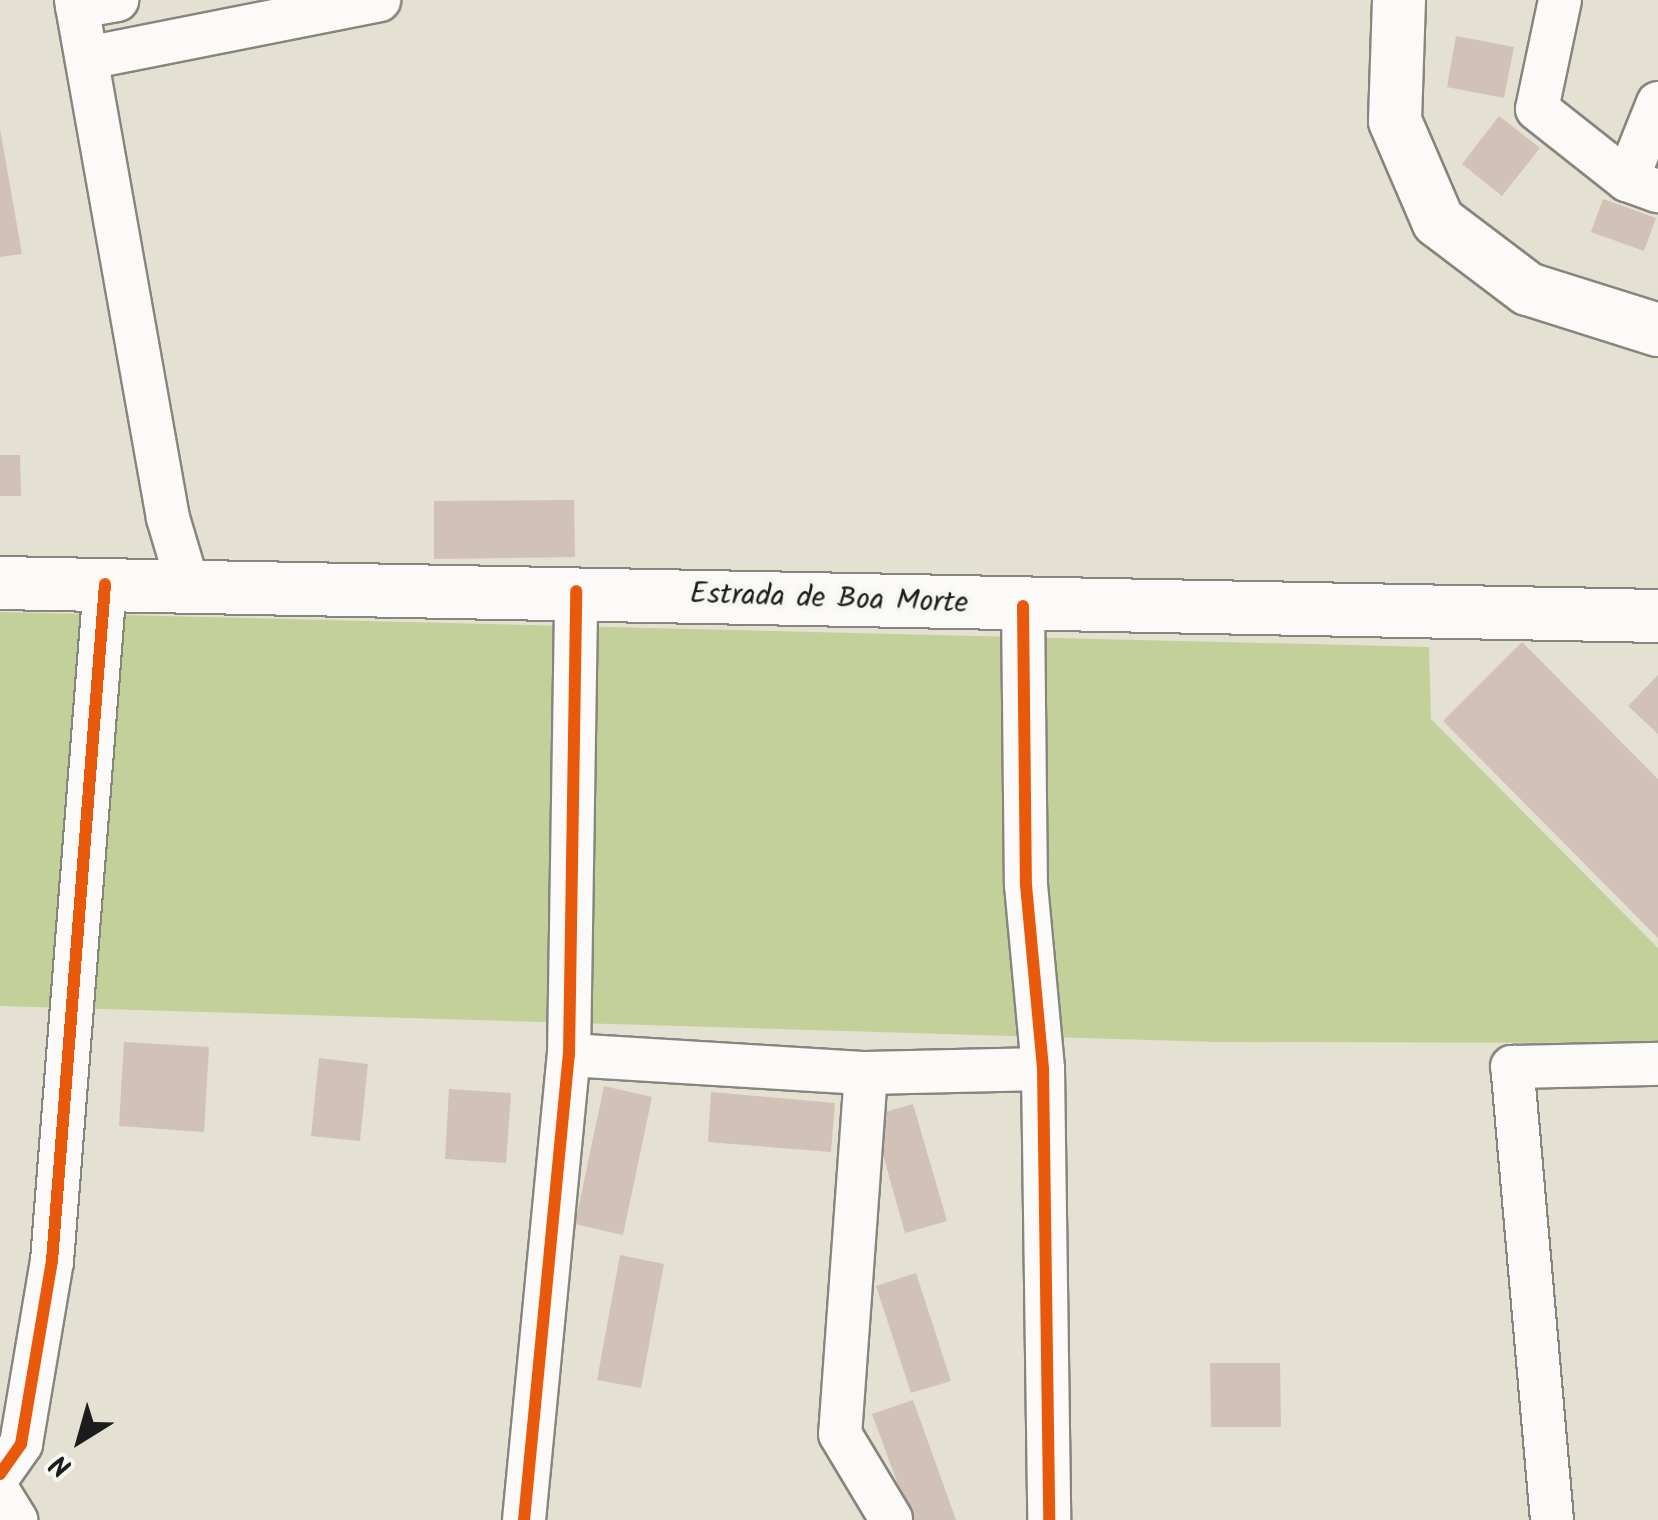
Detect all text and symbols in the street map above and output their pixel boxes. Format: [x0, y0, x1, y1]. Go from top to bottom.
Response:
street label: Estrada de Boa Morte [689, 576, 969, 622]
north arrow [30, 1390, 130, 1490]
text: N [41, 1441, 82, 1488]

